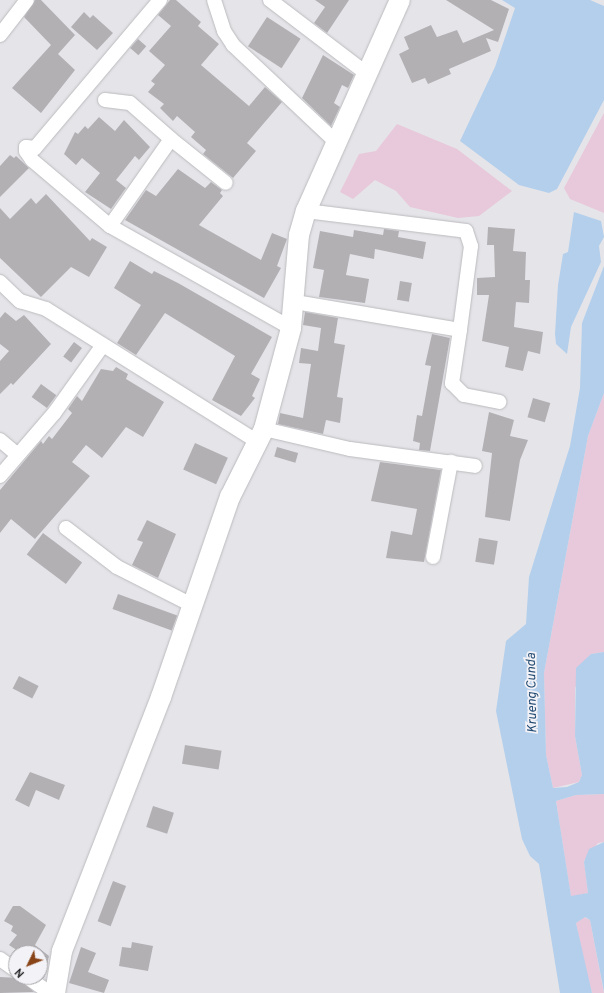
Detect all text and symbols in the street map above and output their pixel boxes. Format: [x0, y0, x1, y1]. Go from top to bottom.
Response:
water label: Krueng Cunda [525, 653, 541, 733]
north arrow [8, 945, 48, 985]
text: N [12, 965, 28, 980]

